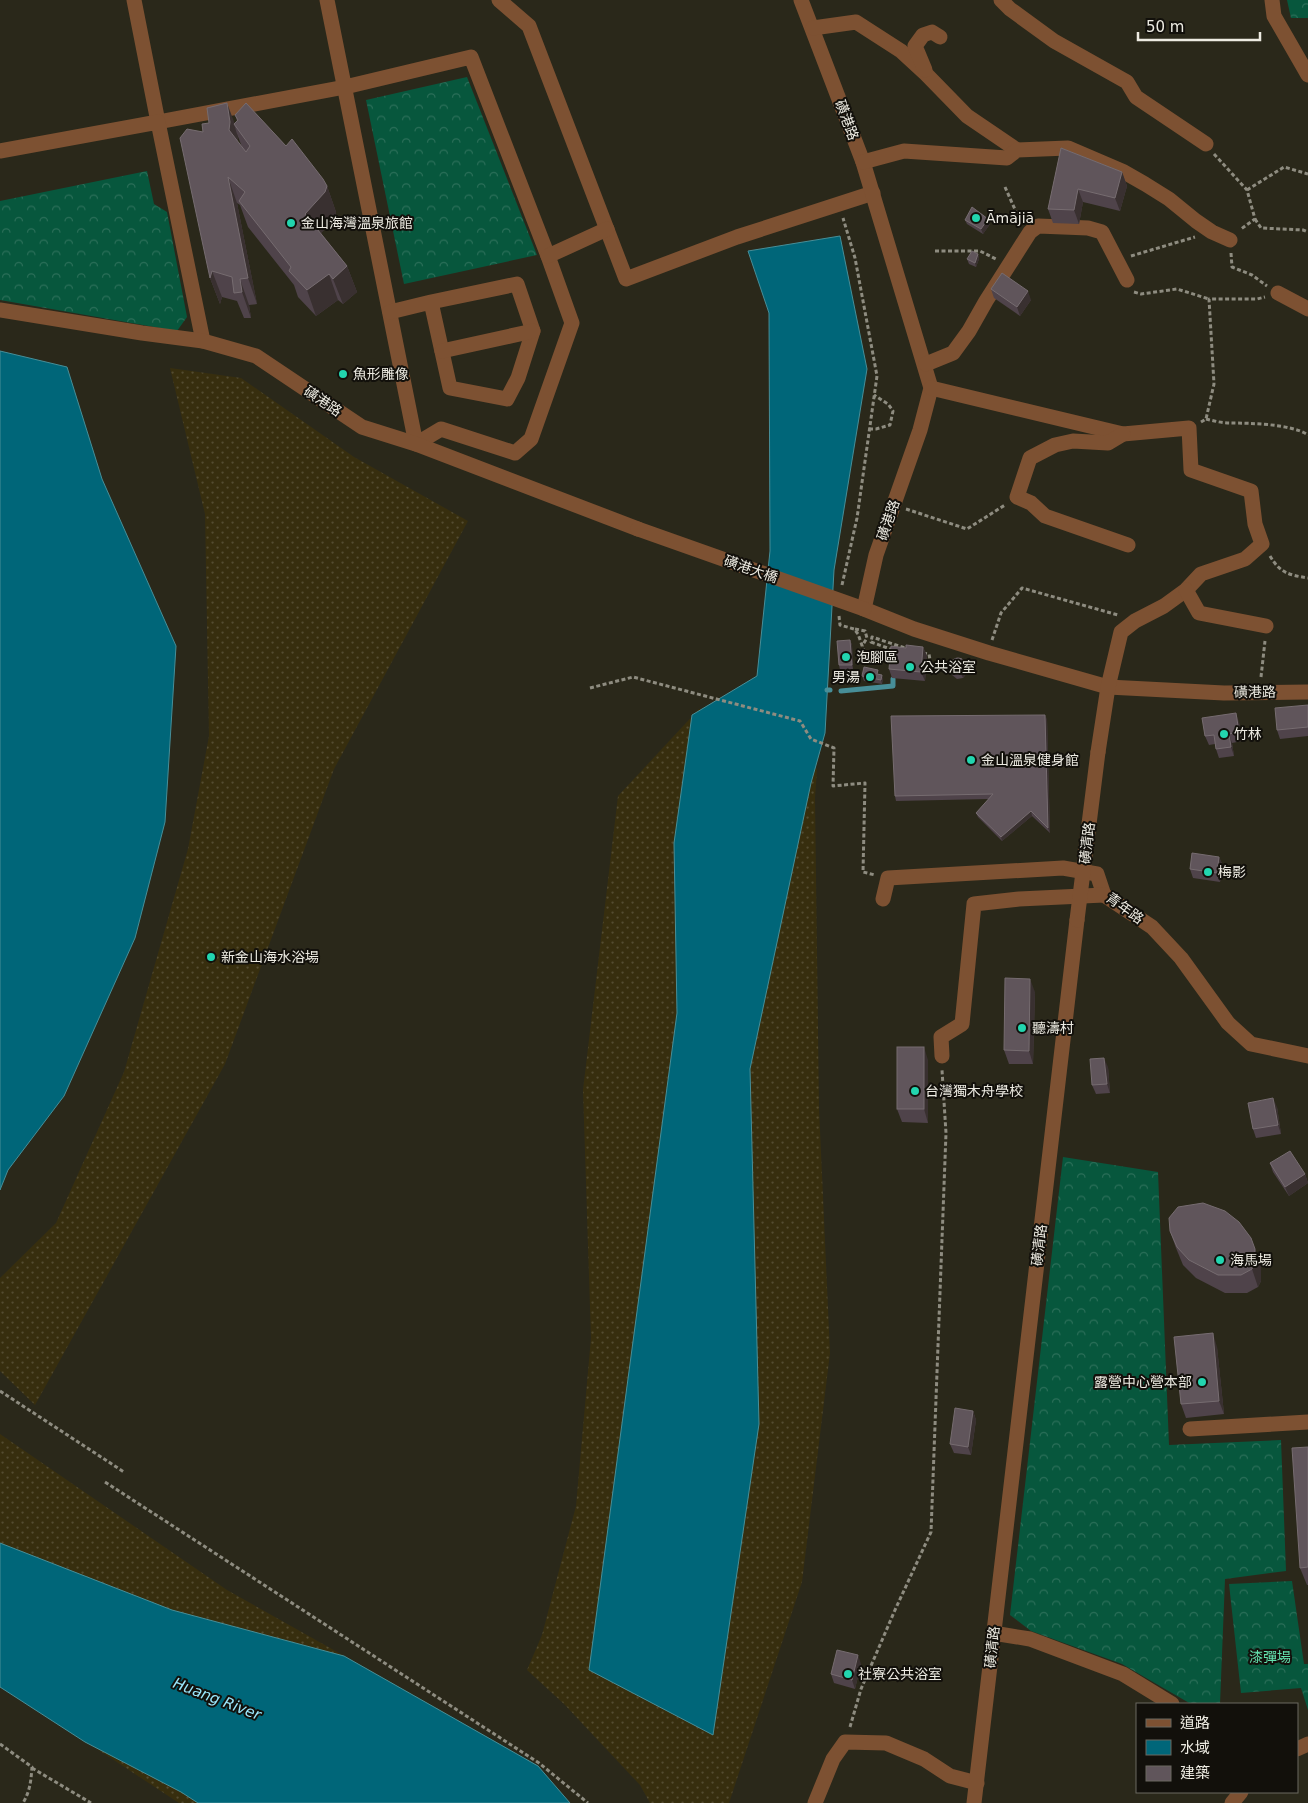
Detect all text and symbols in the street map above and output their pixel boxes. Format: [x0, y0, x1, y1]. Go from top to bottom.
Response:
scale bar [1138, 10, 1260, 42]
text: 50 m [1146, 18, 1184, 36]
street label: 磺港路 [832, 98, 862, 142]
place label: Āmājiā [986, 210, 1034, 226]
marker: Āmājiā [970, 212, 982, 224]
place label: 金山海灣溫泉旅館 [301, 215, 413, 231]
marker: 金山海灣溫泉旅館 [285, 217, 297, 229]
place label: 魚形雕像 [353, 366, 409, 382]
marker: 魚形雕像 [337, 368, 349, 380]
street label: 磺港路 [301, 383, 345, 419]
street label: 磺港路 [874, 498, 902, 542]
street label: 磺港大橋 [722, 552, 780, 586]
place label: 泡腳區 [856, 649, 898, 665]
marker: 泡腳區 [840, 651, 852, 663]
place label: 公共浴室 [920, 659, 976, 675]
marker: 公共浴室 [904, 661, 916, 673]
place label: 男湯 [832, 669, 860, 685]
marker: 男湯 [864, 671, 876, 683]
street label: 磺港路 [1234, 684, 1276, 700]
place label: 竹林 [1234, 726, 1262, 742]
marker: 竹林 [1218, 728, 1230, 740]
place label: 金山溫泉健身館 [981, 752, 1079, 768]
marker: 金山溫泉健身館 [965, 754, 977, 766]
street label: 磺清路 [1077, 821, 1097, 865]
place label: 梅影 [1218, 864, 1246, 880]
marker: 梅影 [1202, 866, 1214, 878]
street label: 青年路 [1103, 889, 1147, 927]
place label: 新金山海水浴場 [221, 949, 319, 965]
marker: 新金山海水浴場 [205, 951, 217, 963]
place label: 聽濤村 [1032, 1020, 1074, 1036]
marker: 聽濤村 [1016, 1022, 1028, 1034]
place label: 台灣獨木舟學校 [925, 1083, 1023, 1099]
marker: 台灣獨木舟學校 [909, 1085, 921, 1097]
street label: 磺清路 [1029, 1223, 1049, 1267]
place label: 海馬場 [1230, 1252, 1272, 1268]
marker: 海馬場 [1214, 1254, 1226, 1266]
place label: 露營中心營本部 [1094, 1374, 1192, 1390]
marker: 露營中心營本部 [1196, 1376, 1208, 1388]
street label: 磺清路 [982, 1625, 1002, 1669]
park label: 漆彈場 [1249, 1649, 1291, 1665]
place label: 社寮公共浴室 [858, 1666, 942, 1682]
marker: 社寮公共浴室 [842, 1668, 854, 1680]
water label: Huang River [171, 1674, 264, 1724]
legend [1136, 1703, 1298, 1793]
text: 道路 [1180, 1714, 1210, 1732]
text: 水域 [1180, 1739, 1210, 1757]
text: 建築 [1180, 1764, 1210, 1782]

